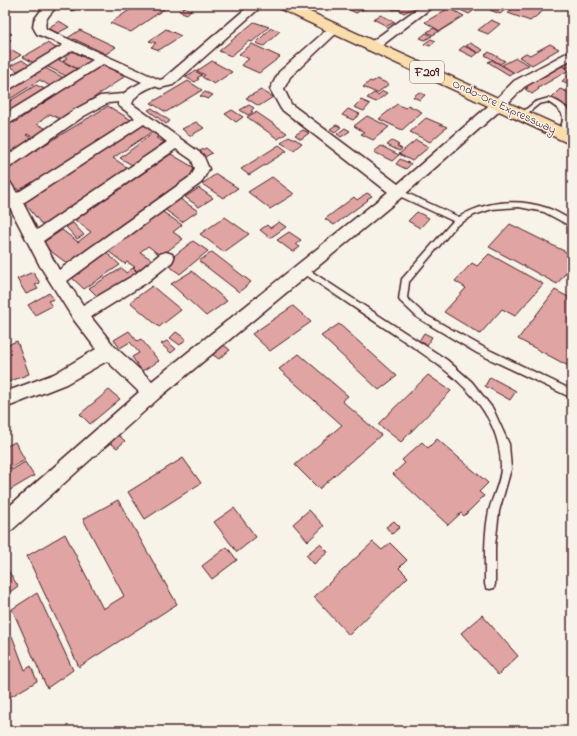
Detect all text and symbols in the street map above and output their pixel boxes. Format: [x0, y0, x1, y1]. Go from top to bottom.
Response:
road number: F209 [410, 61, 444, 83]
street label: Ondo-Ore Expressway [449, 75, 559, 140]

